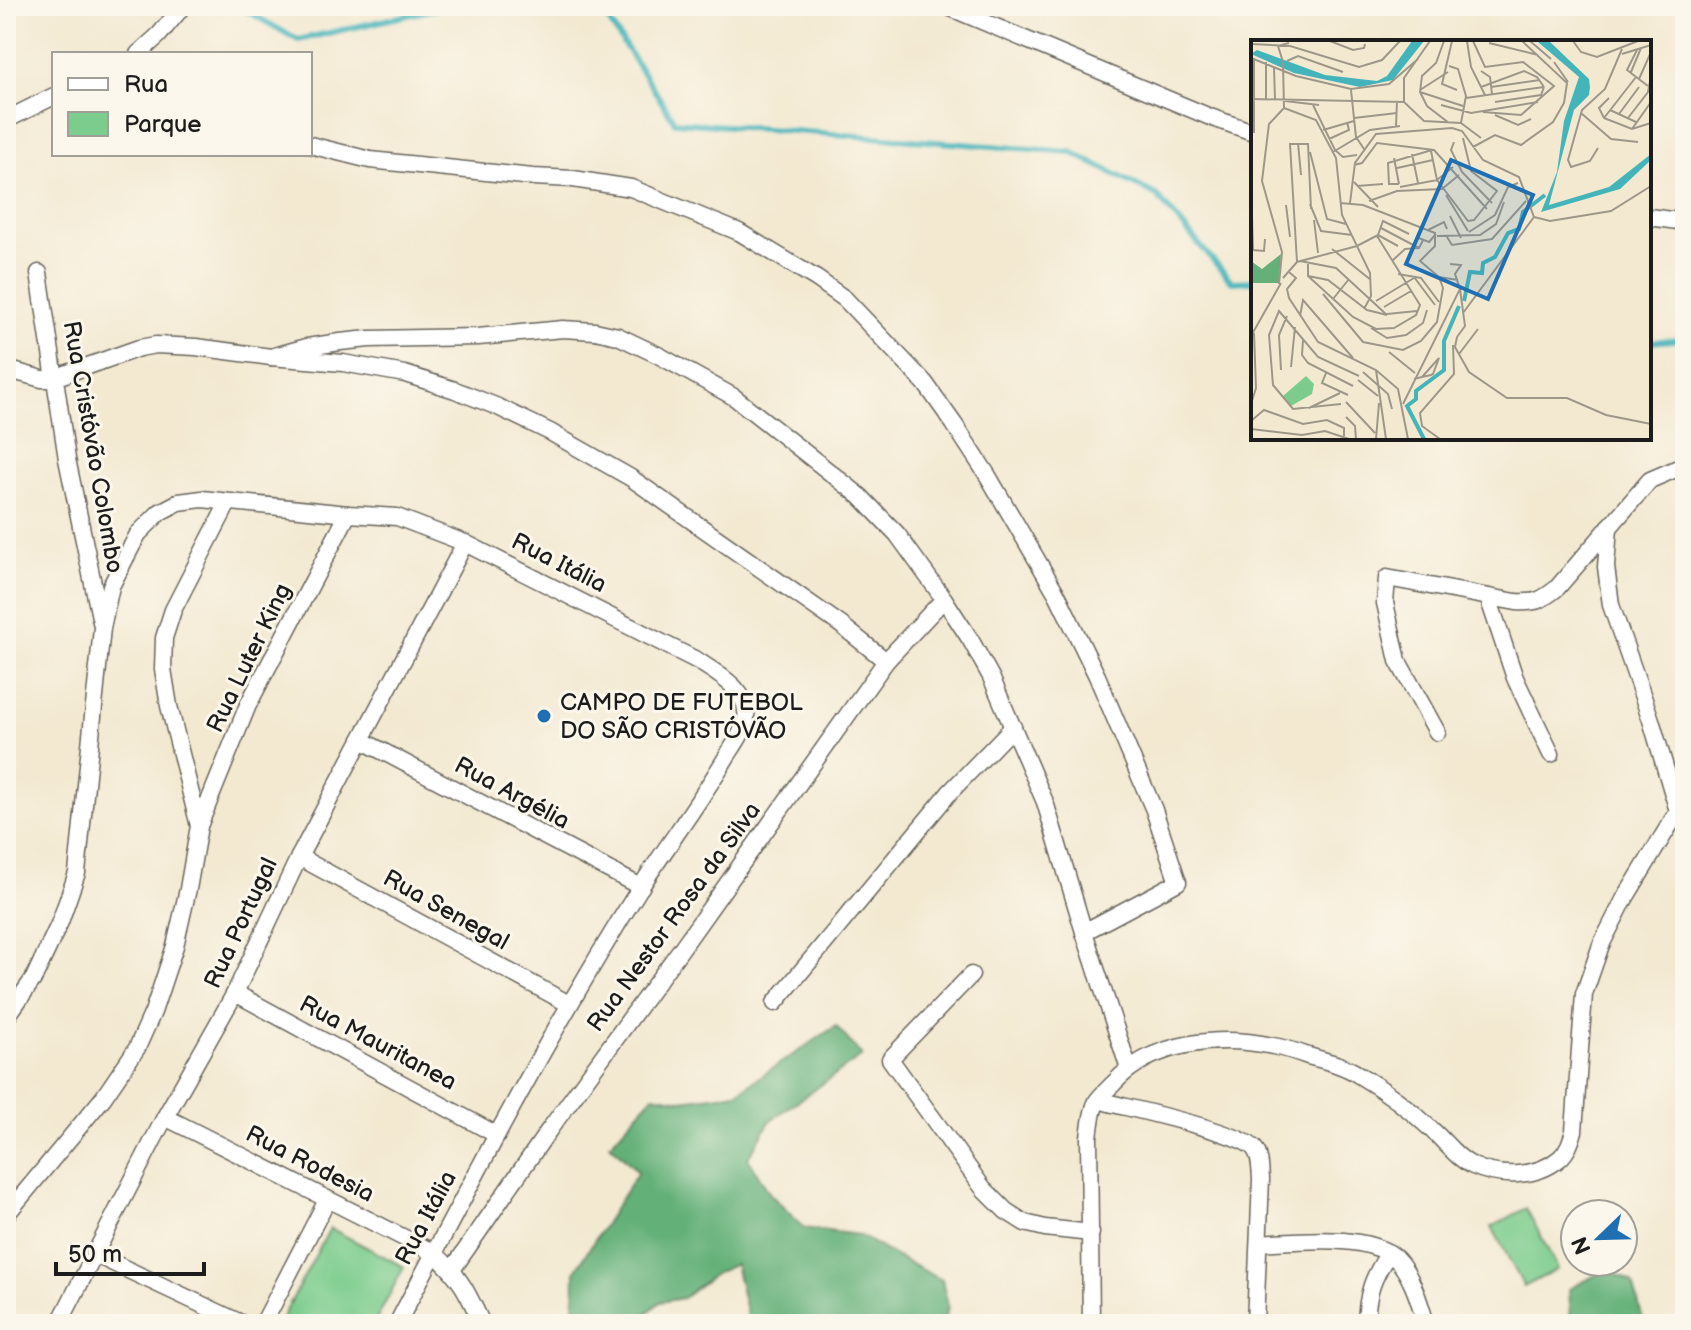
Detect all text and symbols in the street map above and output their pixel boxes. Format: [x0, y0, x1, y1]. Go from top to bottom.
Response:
inset map [1251, 40, 1651, 440]
legend [52, 52, 312, 156]
text: Rua [124, 70, 168, 99]
text: Parque [124, 110, 202, 139]
street label: Rua Cristóvão Colombo [57, 319, 129, 575]
street label: Rua Itália [507, 527, 611, 599]
street label: Rua Luter King [200, 579, 298, 737]
place label: CAMPO DE FUTEBOL DO SÃO CRISTÓVÃO [560, 688, 803, 745]
marker: CAMPO DE FUTEBOL DO SÃO CRISTÓVÃO [535, 707, 553, 725]
street label: Rua Argélia [449, 751, 575, 835]
street label: Rua Nestor Rosa da Silva [581, 797, 767, 1037]
street label: Rua Portugal [198, 853, 284, 993]
street label: Rua Senegal [378, 864, 514, 956]
street label: Rua Mauritanea [294, 989, 462, 1097]
street label: Rua Rodesia [241, 1119, 379, 1209]
street label: Rua Itália [389, 1166, 463, 1270]
north arrow [1559, 1198, 1639, 1278]
scale bar [56, 1226, 204, 1276]
text: N [1566, 1232, 1598, 1258]
text: 50 m [68, 1240, 122, 1269]

